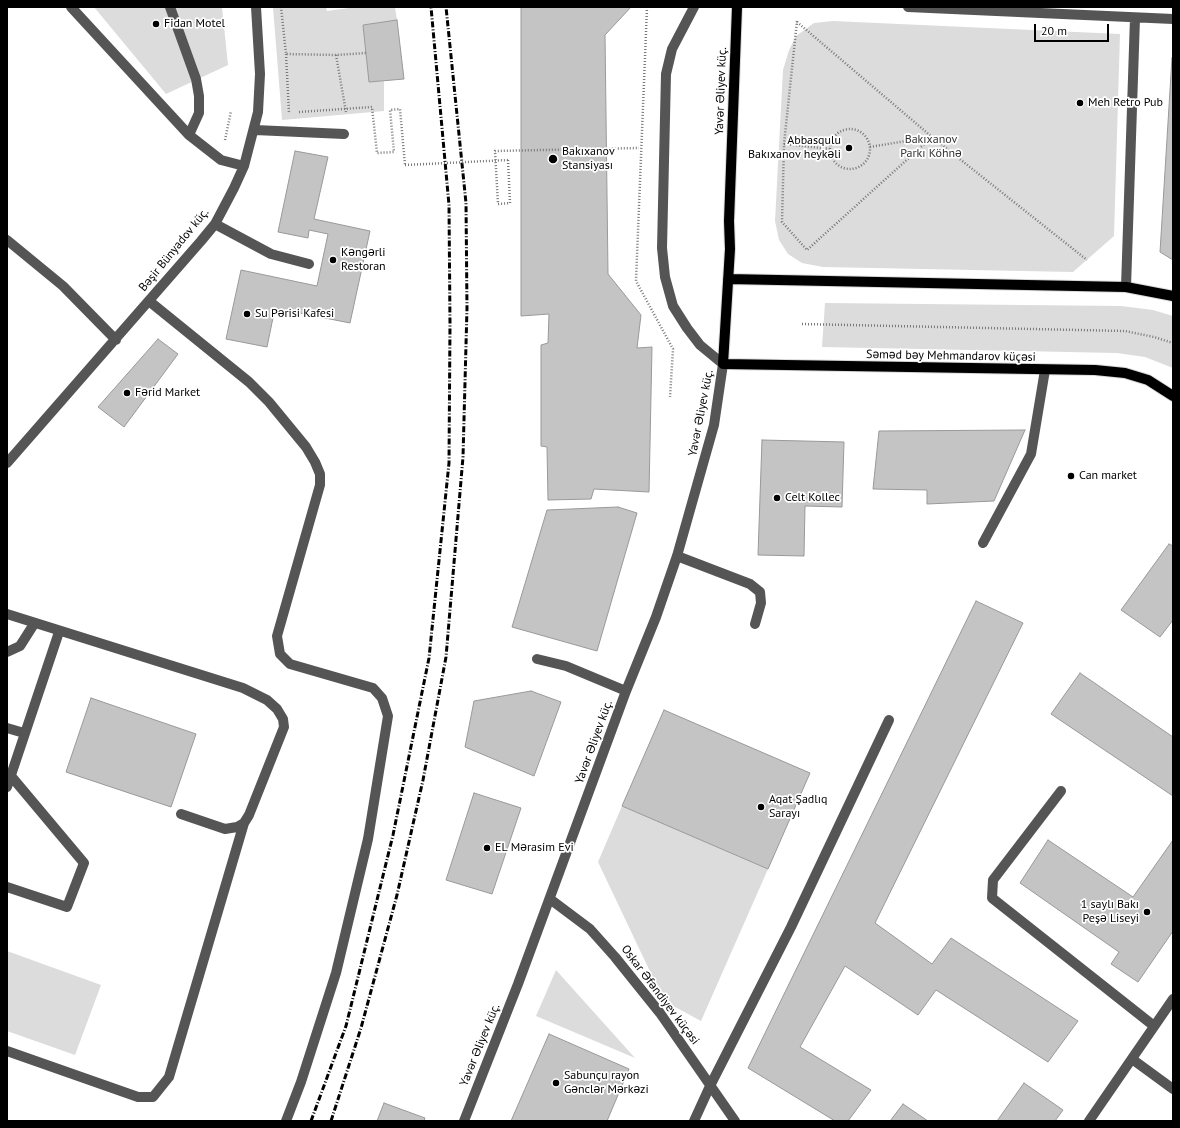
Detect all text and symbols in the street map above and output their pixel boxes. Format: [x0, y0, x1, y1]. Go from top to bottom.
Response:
scale bar [1036, 16, 1111, 42]
place label: Fidan Motel [164, 17, 225, 31]
marker: Fidan Motel [151, 19, 161, 29]
text: 20 m [1041, 23, 1067, 38]
street label: Yavər Əliyev küç. [712, 47, 730, 135]
place label: Meh Retro Pub [1088, 96, 1163, 110]
marker: Meh Retro Pub [1075, 98, 1085, 108]
park label: Bakıxanov Parkı Köhnə [900, 133, 962, 161]
place label: Abbasqulu Bakıxanov heykəli [748, 134, 841, 162]
marker: Abbasqulu Bakıxanov heykəli [844, 143, 854, 153]
place label: Bakıxanov Stansiyası [562, 145, 615, 173]
marker: Bakıxanov Stansiyası [547, 153, 559, 165]
street label: Bəşir Bünyadov küç. [136, 206, 212, 294]
place label: Kəngərli Restoran [341, 246, 386, 274]
marker: Kəngərli Restoran [328, 255, 338, 265]
place label: Su Pərisi Kafesi [255, 307, 334, 321]
marker: Su Pərisi Kafesi [242, 309, 252, 319]
street label: Səməd bəy Mehmandarov küçəsi [866, 347, 1036, 365]
street label: Yavər Əliyev küç. [686, 369, 716, 457]
place label: Fərid Market [135, 386, 200, 400]
marker: Fərid Market [122, 388, 132, 398]
place label: Can market [1079, 469, 1137, 483]
marker: Can market [1066, 471, 1076, 481]
place label: Celt Kollec [785, 491, 840, 505]
marker: Celt Kollec [772, 493, 782, 503]
street label: Yavər Əliyev küç. [572, 698, 616, 786]
place label: Aqat Şadlıq Sarayı [769, 793, 827, 821]
marker: Aqat Şadlıq Sarayı [756, 802, 766, 812]
place label: EL Mərasim Evi [495, 841, 574, 855]
marker: EL Mərasim Evi [482, 843, 492, 853]
place label: 1 saylı Bakı Peşə Liseyi [1081, 898, 1139, 926]
marker: 1 saylı Bakı Peşə Liseyi [1142, 907, 1152, 917]
street label: Oskar Əfəndiyev küçəsi [618, 942, 702, 1048]
street label: Yavər Əliyev küç. [457, 1002, 503, 1088]
place label: Sabunçu rayon Gənclər Mərkəzi [564, 1069, 649, 1097]
marker: Sabunçu rayon Gənclər Mərkəzi [551, 1078, 561, 1088]

